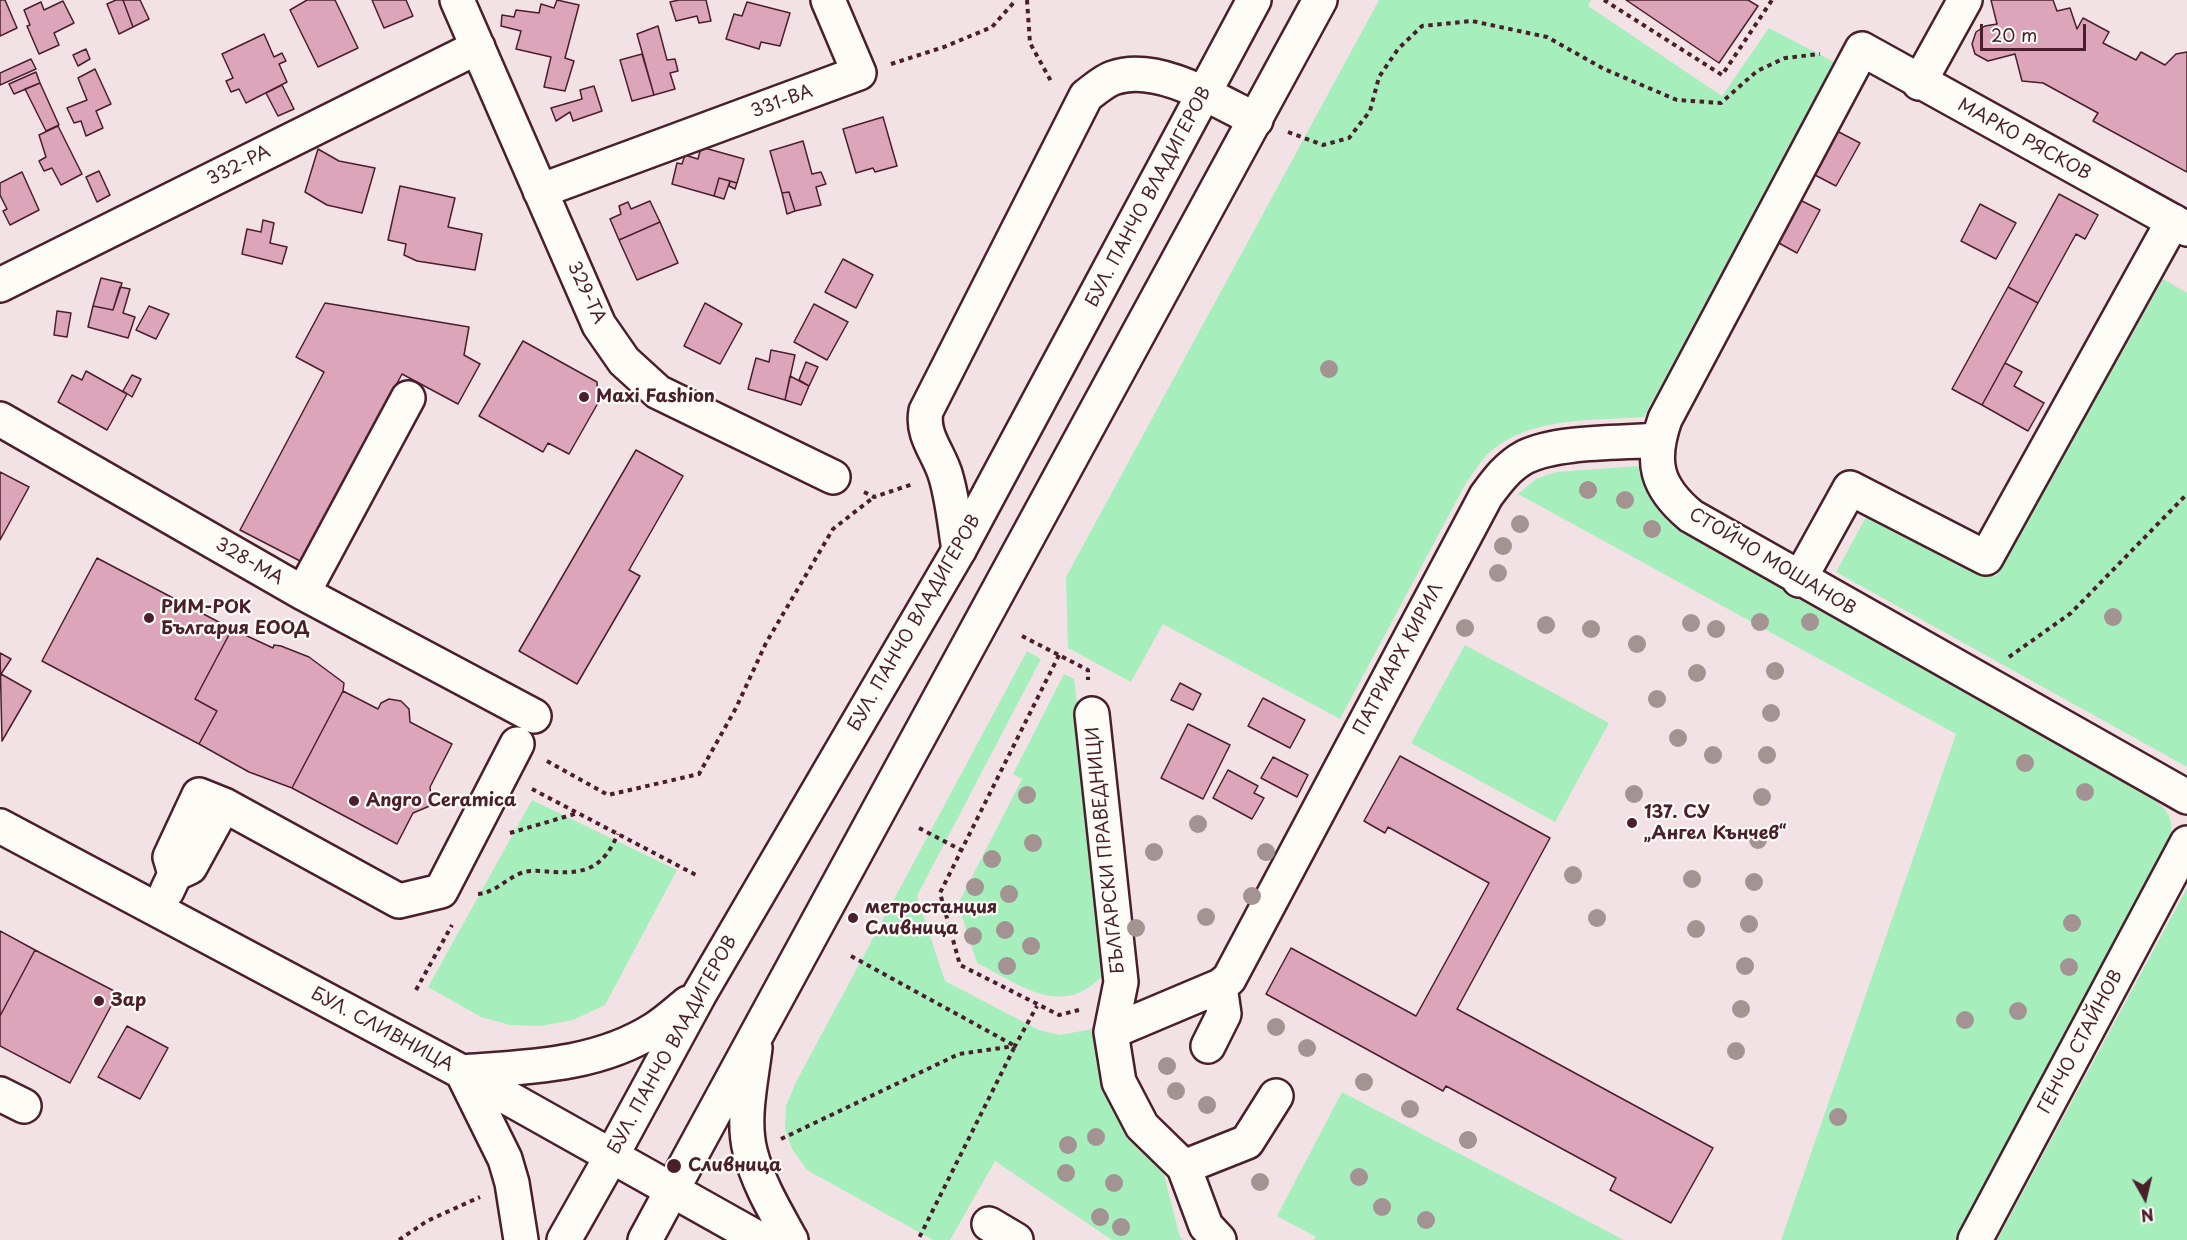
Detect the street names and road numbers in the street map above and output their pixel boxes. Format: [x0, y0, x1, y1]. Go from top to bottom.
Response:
street label: 331-ВА [748, 81, 816, 123]
street label: БУЛ. ПАНЧО ВЛАДИГЕРОВ [1082, 83, 1216, 311]
street label: МАРКО РЯСКОВ [1954, 95, 2094, 185]
street label: 332-РА [204, 141, 274, 191]
street label: 329-ТА [562, 258, 610, 328]
street label: СТОЙЧО МОШАНОВ [1685, 504, 1859, 620]
street label: БУЛ. ПАНЧО ВЛАДИГЕРОВ [844, 511, 986, 735]
street label: 328-МА [211, 534, 287, 590]
street label: ПАТРИАРХ КИРИЛ [1350, 579, 1448, 739]
street label: БЪЛГАРСКИ ПРАВЕДНИЦИ [1082, 725, 1130, 975]
street label: БУЛ. ПАНЧО ВЛАДИГЕРОВ [604, 932, 742, 1158]
street label: ГЕНЧО СТАЙНОВ [2034, 967, 2128, 1117]
street label: БУЛ. СЛИВНИЦА [307, 983, 457, 1077]

